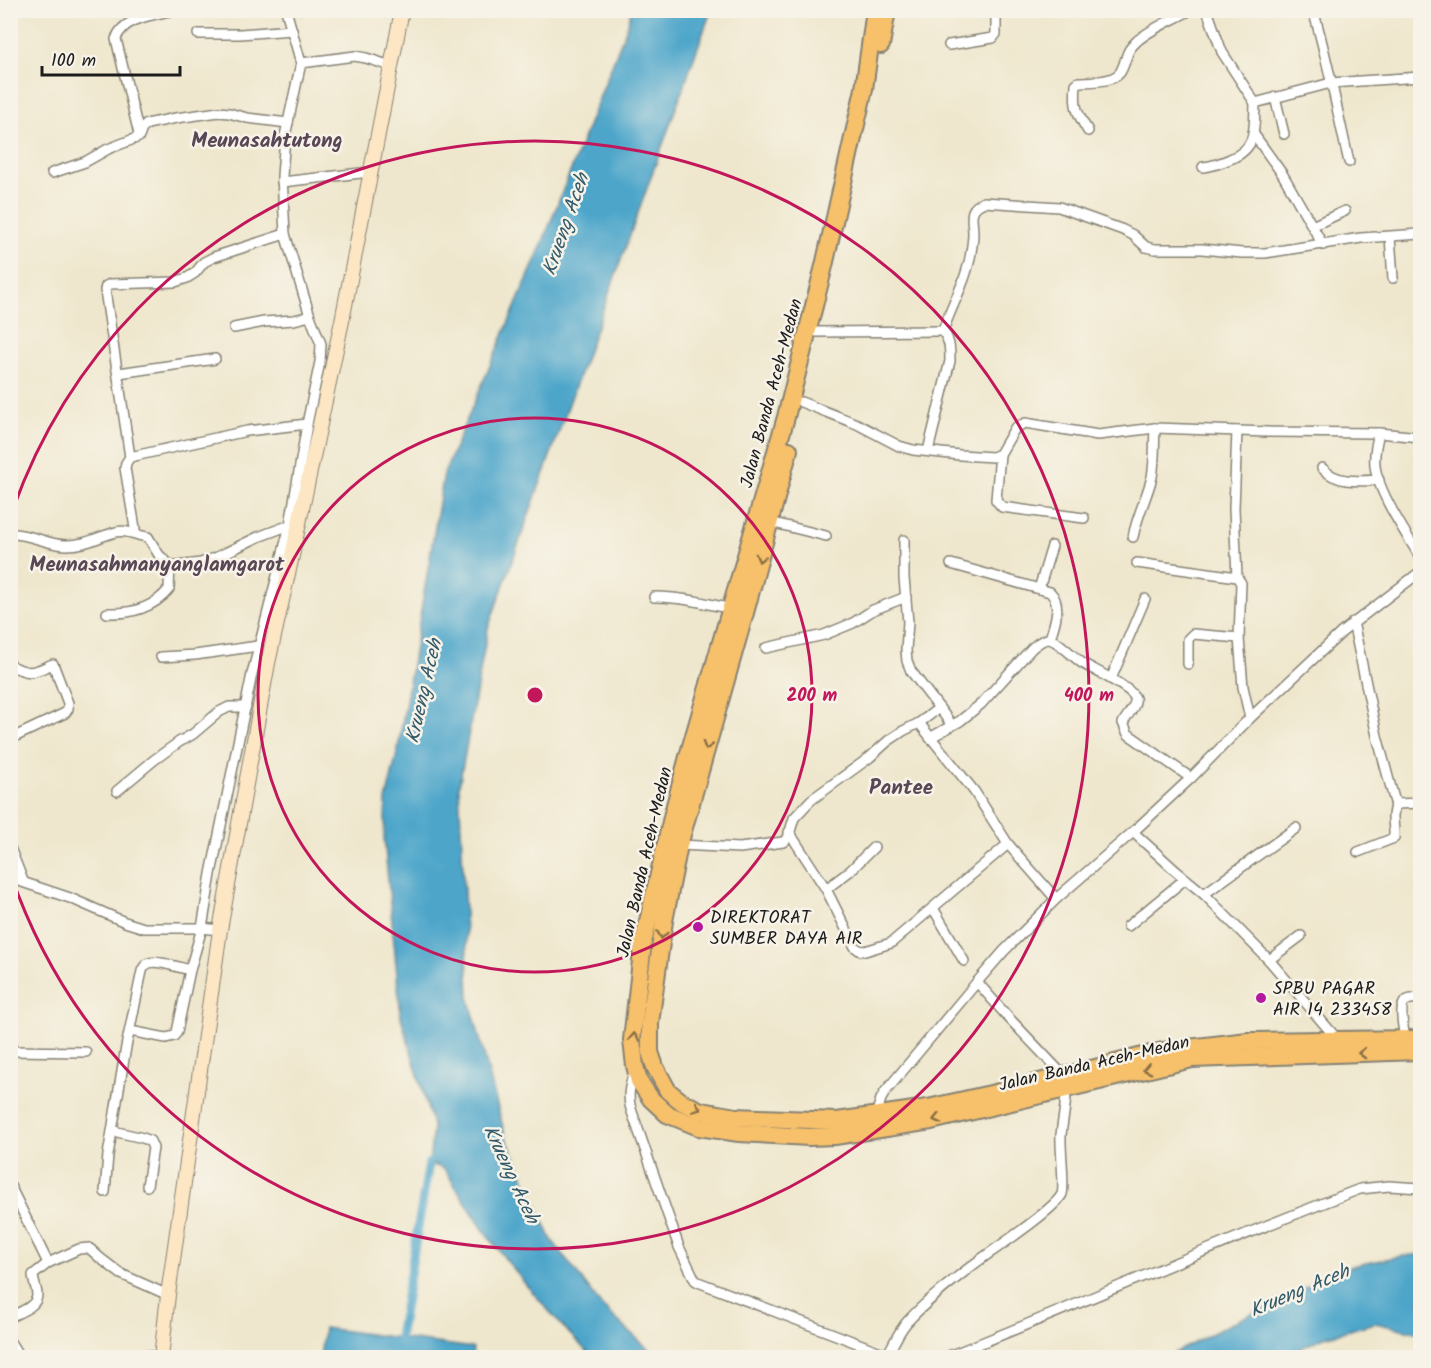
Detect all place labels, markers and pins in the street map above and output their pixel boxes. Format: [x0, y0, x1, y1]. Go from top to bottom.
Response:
centre of rings [525, 685, 545, 705]
place label: DIREKTORAT SUMBER DAYA AIR [710, 904, 862, 954]
marker: DIREKTORAT SUMBER DAYA AIR [691, 920, 705, 934]
place label: SPBU PAGAR AIR 14 233458 [1273, 975, 1392, 1025]
marker: SPBU PAGAR AIR 14 233458 [1254, 991, 1268, 1005]

